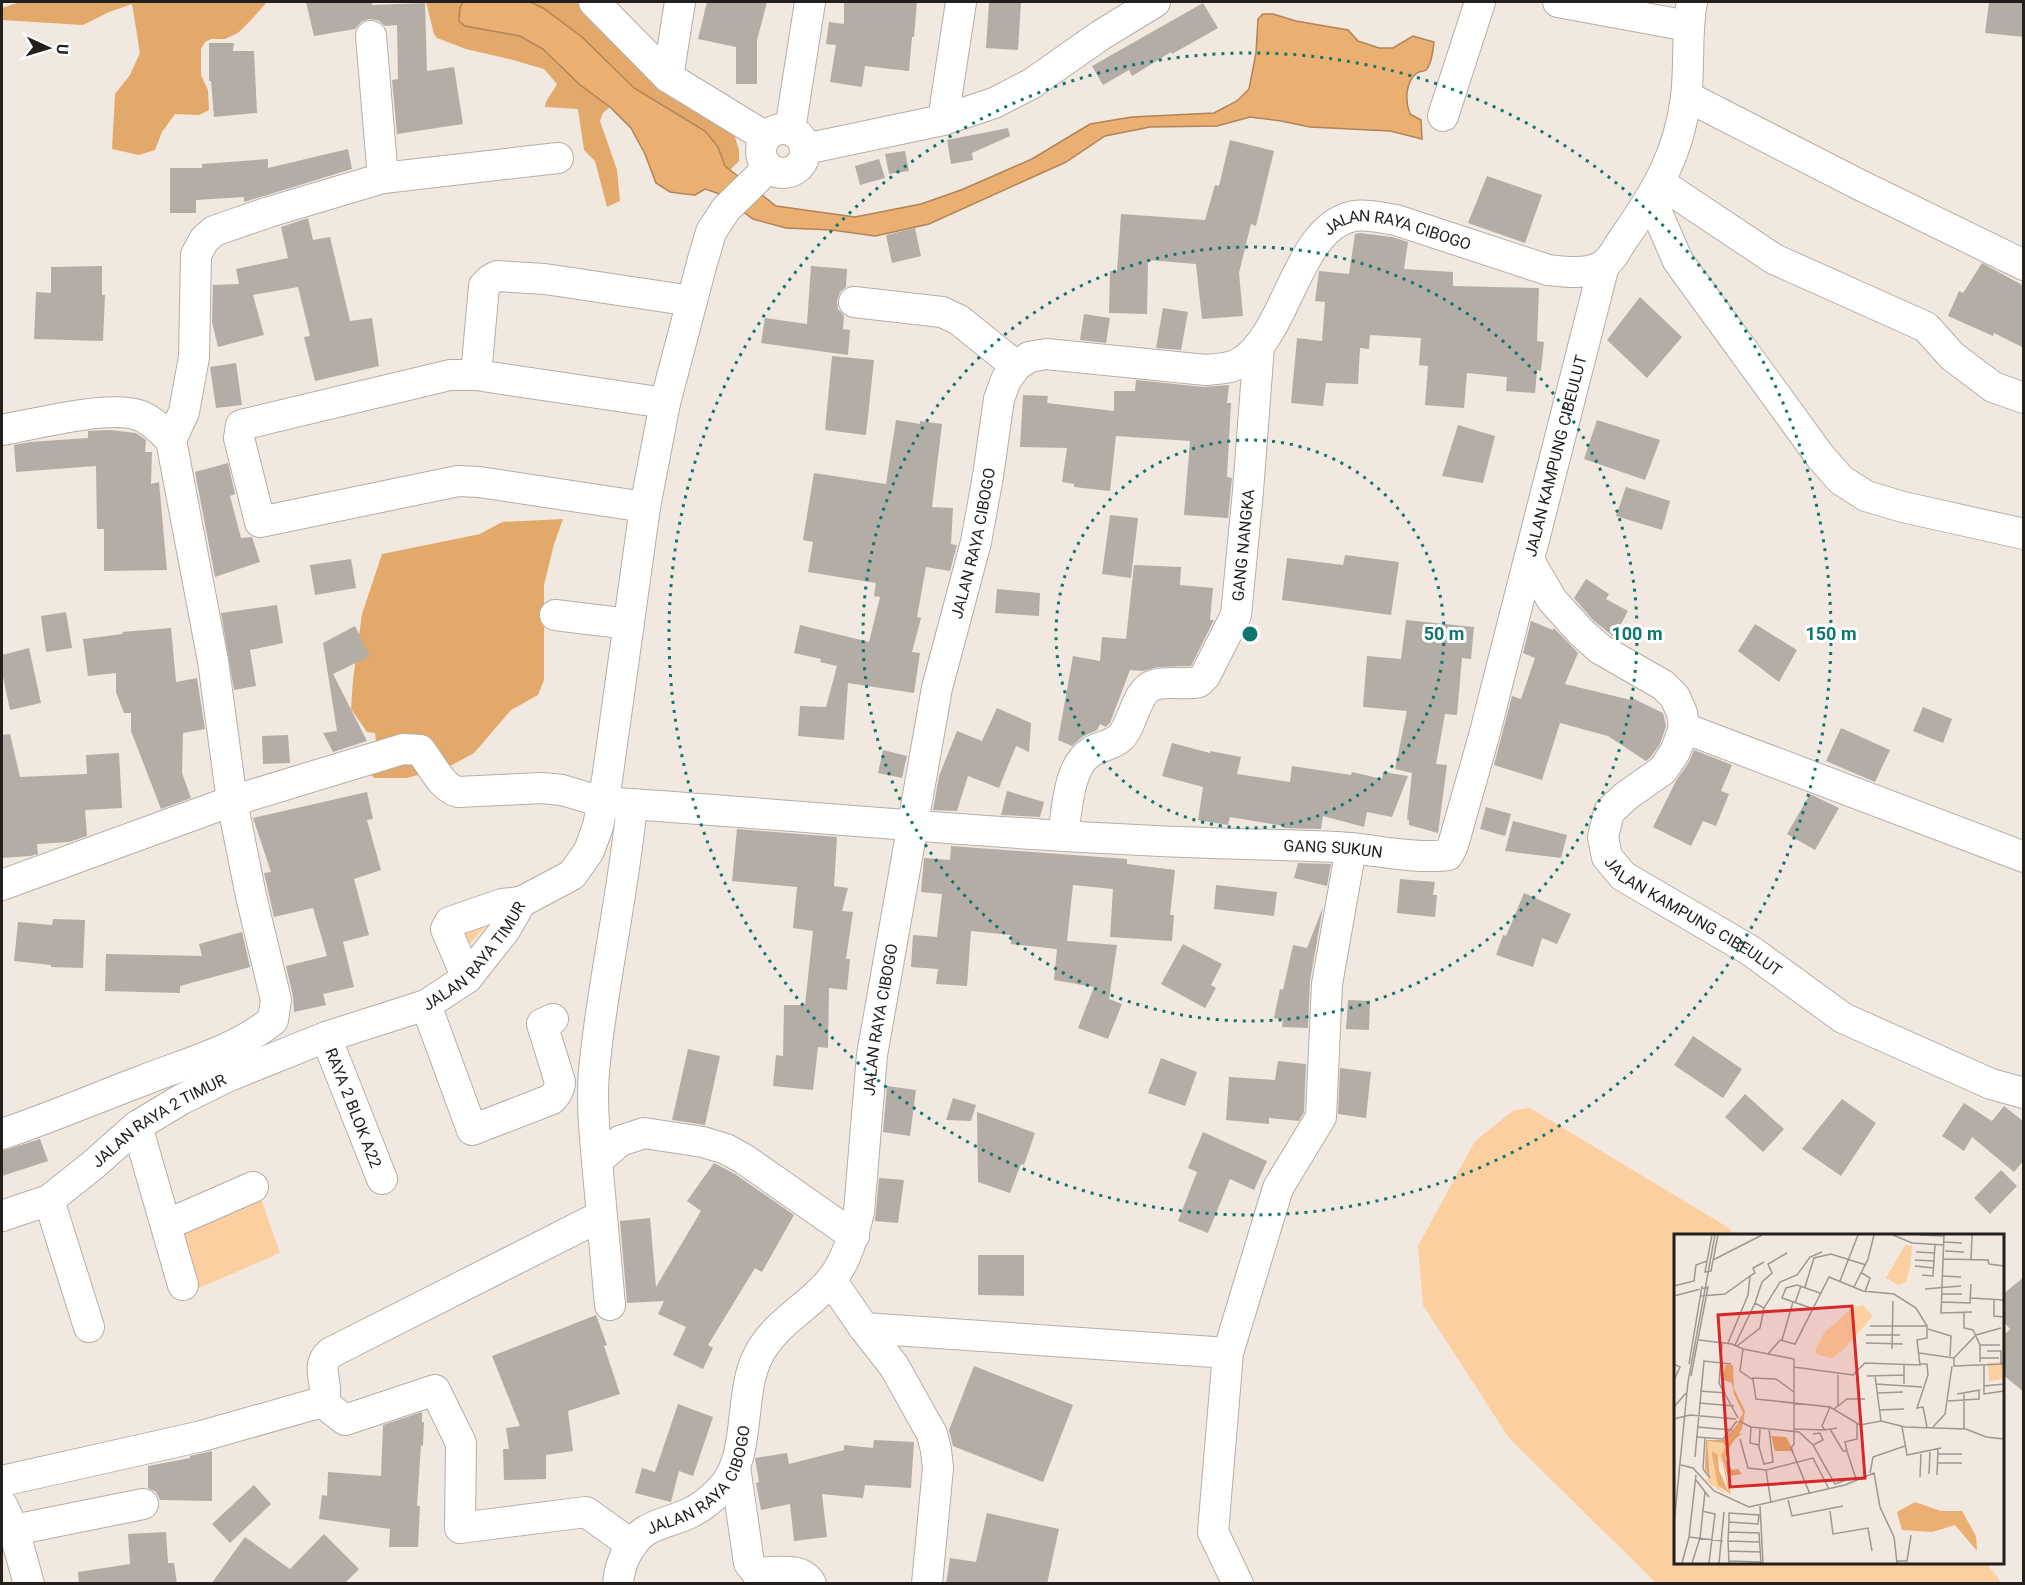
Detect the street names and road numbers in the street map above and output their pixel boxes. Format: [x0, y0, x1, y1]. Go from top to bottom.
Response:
street label: JALAN RAYA CIBOGO [1319, 206, 1473, 254]
street label: JALAN KAMPUNG CIBEULUT [1521, 353, 1591, 559]
street label: JALAN RAYA CIBOGO [947, 466, 999, 621]
street label: GANG NANGKA [1228, 488, 1258, 602]
street label: GANG SUKUN [1283, 836, 1384, 862]
street label: JALAN KAMPUNG CIBEULUT [1600, 853, 1786, 980]
street label: JALAN RAYA TIMUR [419, 898, 530, 1015]
street label: JALAN RAYA CIBOGO [860, 942, 902, 1097]
street label: RAYA 2 BLOK A22 [321, 1045, 386, 1171]
street label: JALAN RAYA 2 TIMUR [88, 1070, 229, 1172]
street label: JALAN RAYA CIBOGO [643, 1424, 754, 1539]

